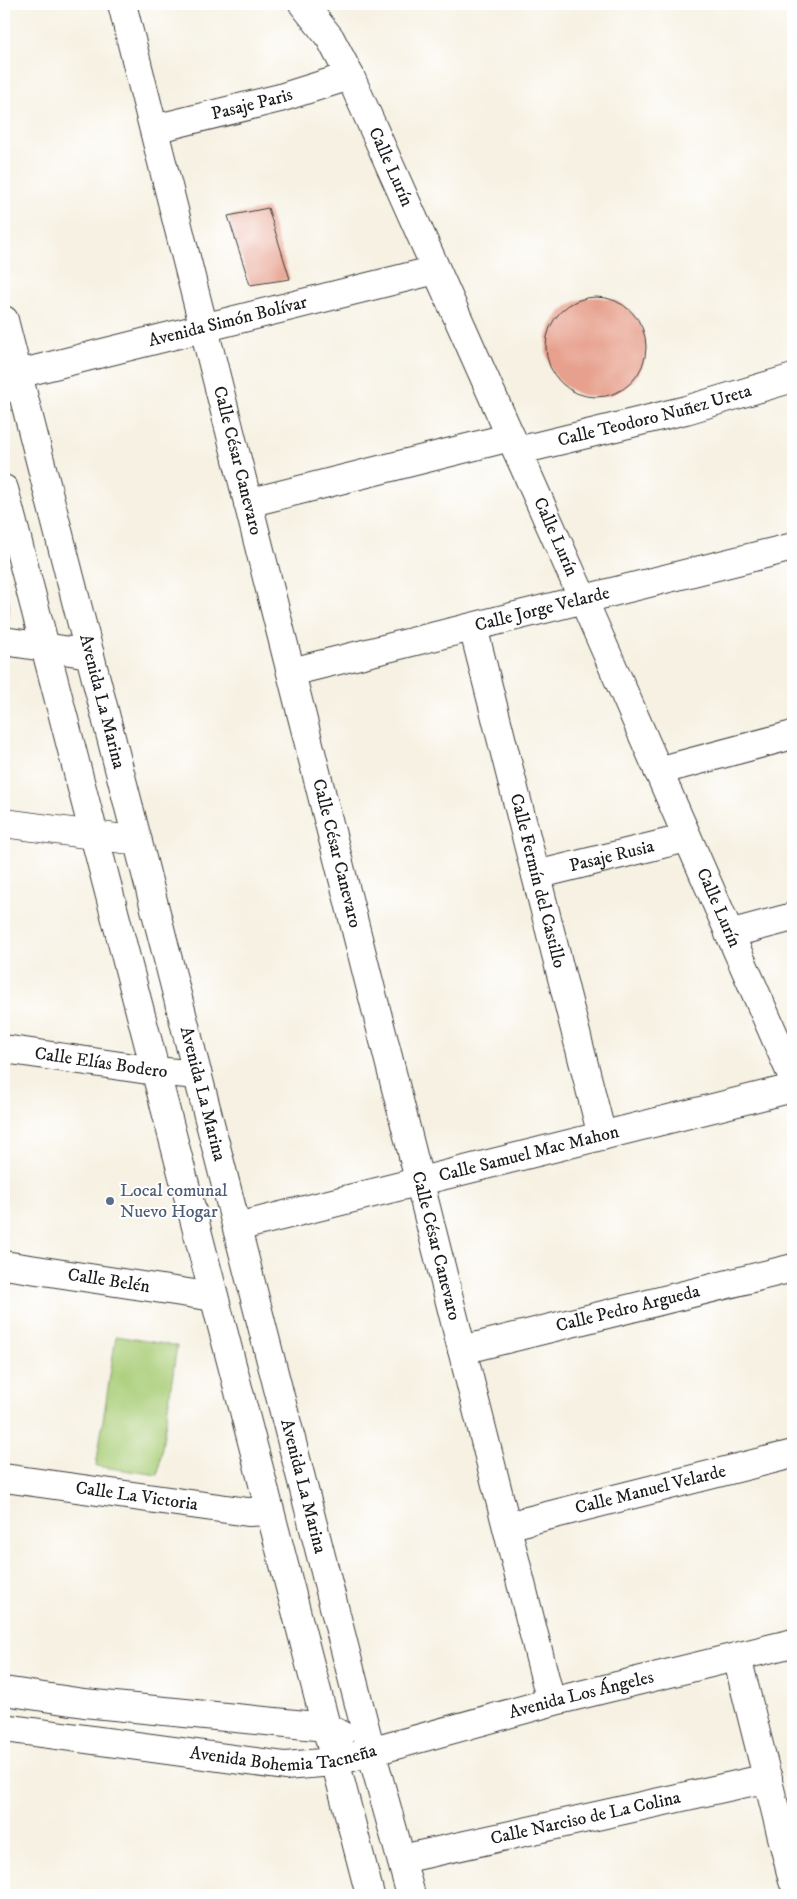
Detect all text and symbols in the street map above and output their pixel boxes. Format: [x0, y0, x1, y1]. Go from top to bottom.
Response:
street label: Pasaje Paris [209, 84, 295, 125]
street label: Calle Lurín [363, 124, 418, 210]
street label: Avenida Simón Bolívar [146, 291, 310, 352]
street label: Calle Teodoro Nuñez Ureta [556, 380, 754, 452]
street label: Calle César Canevaro [208, 384, 267, 538]
street label: Calle Lurín [528, 494, 583, 580]
street label: Calle Jorge Velarde [473, 582, 612, 637]
street label: Avenida La Marina [74, 632, 130, 772]
street label: Calle César Canevaro [307, 776, 366, 930]
street label: Calle Fermín del Castillo [505, 791, 570, 971]
street label: Pasaje Rusia [567, 835, 657, 877]
street label: Calle Lurín [691, 865, 746, 951]
street label: Avenida La Marina [175, 1024, 230, 1164]
street label: Calle Elías Bodero [33, 1043, 169, 1083]
street label: Calle Samuel Mac Mahon [437, 1121, 622, 1187]
street label: Calle César Canevaro [406, 1169, 465, 1323]
place label: Local comunal Nuevo Hogar [120, 1180, 228, 1223]
marker: Local comunal Nuevo Hogar [104, 1195, 116, 1207]
street label: Calle Belén [66, 1264, 152, 1298]
street label: Calle Pedro Argueda [554, 1280, 703, 1337]
street label: Avenida La Marina [275, 1417, 331, 1556]
street label: Calle Manuel Velarde [573, 1460, 728, 1519]
street label: Calle La Victoria [74, 1477, 200, 1516]
street label: Avenida Los Ángeles [506, 1666, 656, 1724]
street label: Avenida Bohemia Tacneña [188, 1740, 379, 1777]
street label: Calle Narciso de La Colina [488, 1787, 683, 1850]

